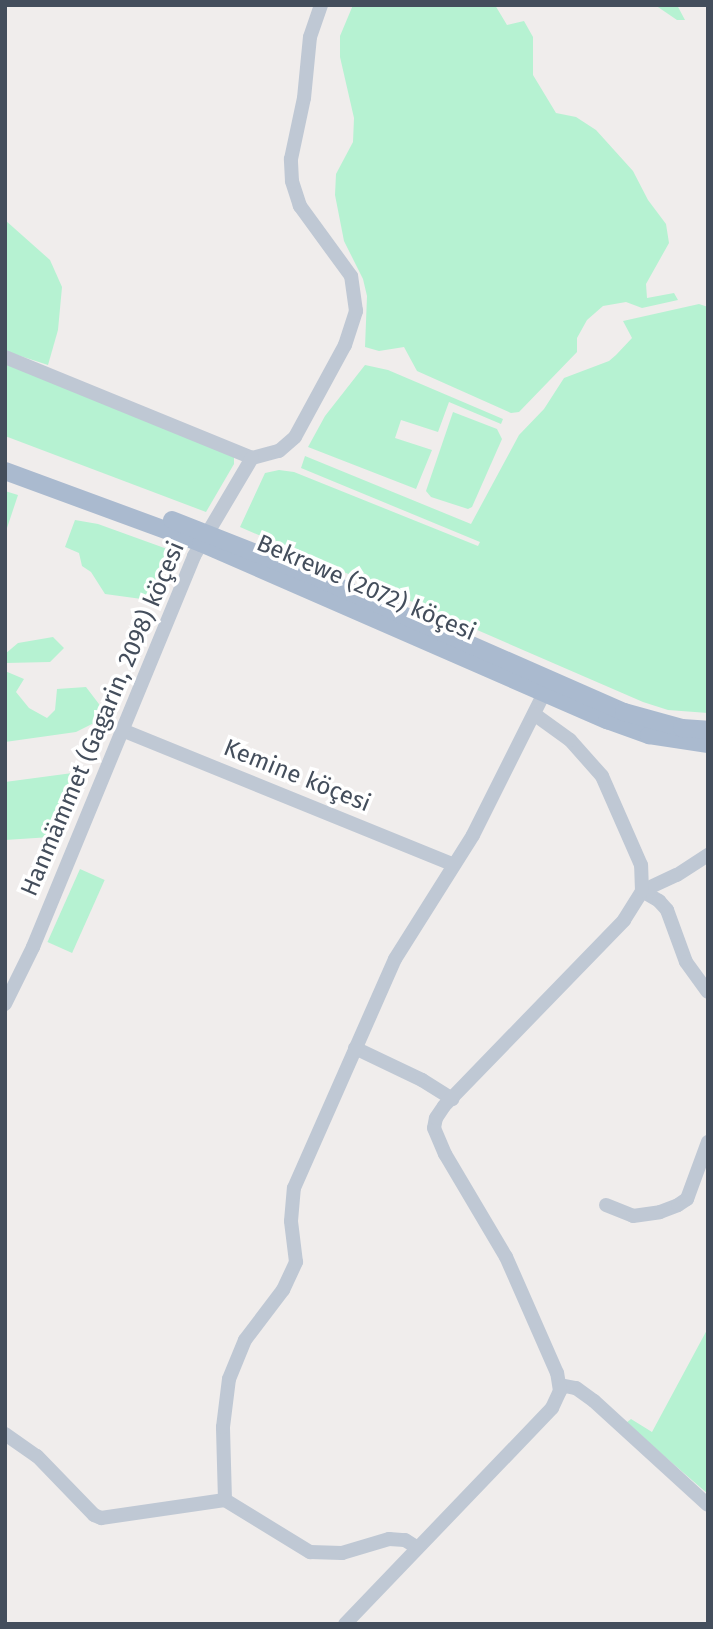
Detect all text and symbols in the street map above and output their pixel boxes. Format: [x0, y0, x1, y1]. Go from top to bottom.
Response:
street label: Bekrewe (2072) köçesi [252, 529, 480, 647]
street label: Hanmämmet (Gagarin, 2098) köçesi [15, 537, 191, 901]
street label: Kemine köçesi [219, 733, 375, 819]

